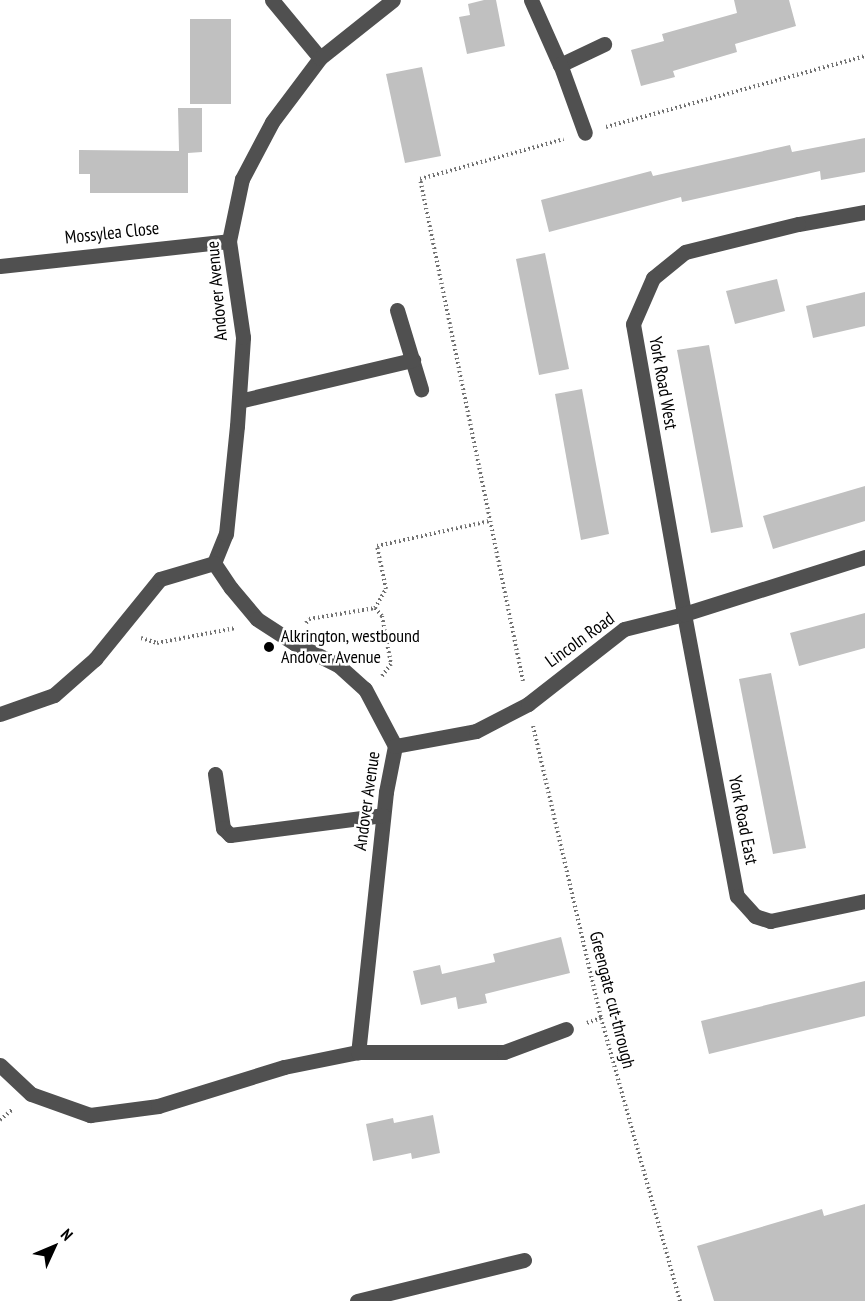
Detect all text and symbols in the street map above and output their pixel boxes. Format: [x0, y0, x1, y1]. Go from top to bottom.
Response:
street label: Mossylea Close [64, 217, 160, 249]
street label: Andover Avenue [202, 240, 232, 342]
street label: York Road West [644, 334, 682, 432]
street label: Lincoln Road [541, 608, 619, 672]
place label: Alkrington, westbound Andover Avenue [281, 626, 421, 668]
marker: Alkrington, westbound Andover Avenue [262, 640, 276, 654]
street label: Andover Avenue [349, 750, 385, 852]
street label: York Road East [724, 773, 762, 867]
street label: Greengate cut-through [585, 929, 639, 1071]
north arrow [24, 1217, 84, 1277]
text: N [57, 1224, 77, 1245]

